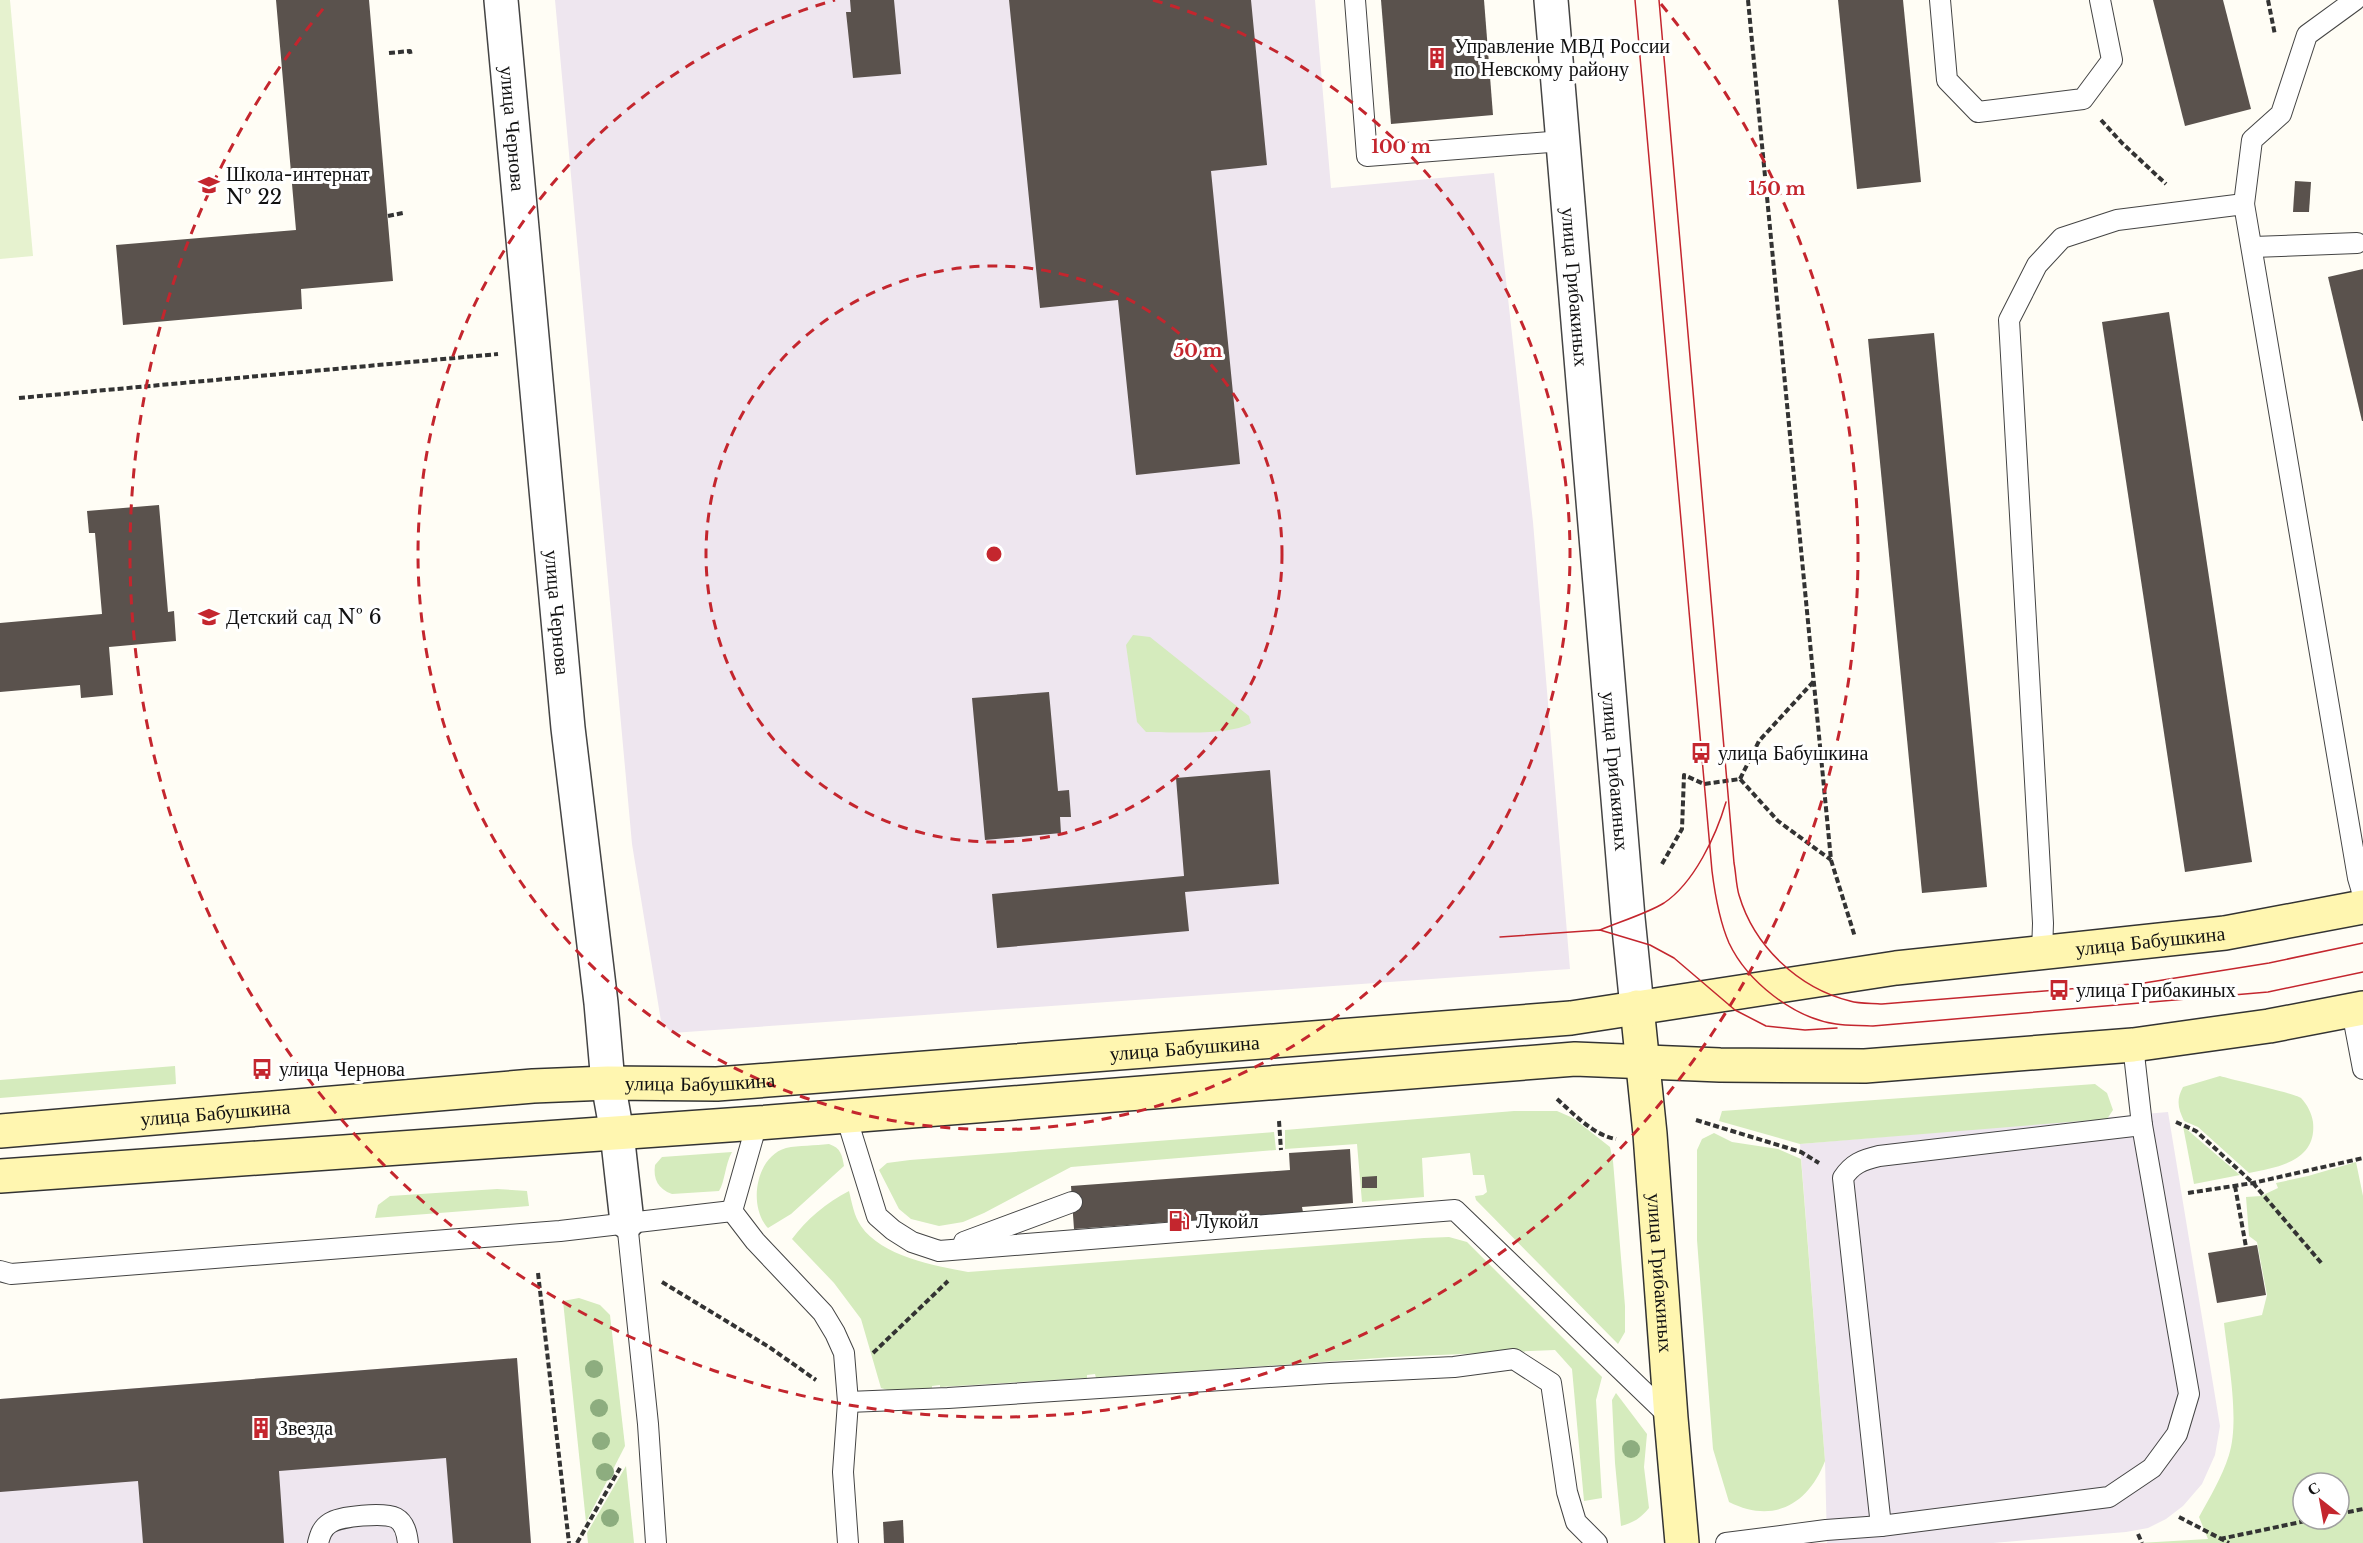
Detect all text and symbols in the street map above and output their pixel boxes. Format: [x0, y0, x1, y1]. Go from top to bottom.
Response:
place label: Управление МВД России по Невскому району [1454, 34, 1670, 81]
building icon: Управление МВД России по Невскому району [1425, 46, 1449, 70]
street label: улица Чернова [495, 65, 531, 192]
text: 100 m [1371, 136, 1431, 158]
place label: Школа-интернат № 22 [226, 162, 370, 209]
school or university icon: Школа-интернат № 22 [197, 173, 221, 197]
text: 150 m [1749, 178, 1806, 200]
street label: улица Грибакиных [1556, 206, 1594, 368]
text: 50 m [1174, 340, 1223, 362]
centre of rings [984, 544, 1004, 564]
street label: улица Чернова [540, 549, 575, 676]
school or university icon: Детский сад № 6 [197, 605, 221, 629]
place label: Детский сад № 6 [226, 605, 382, 629]
street label: улица Грибакиных [1597, 691, 1634, 852]
bus stop icon: улица Бабушкина [1689, 741, 1713, 765]
place label: улица Бабушкина [1718, 741, 1868, 765]
street label: улица Бабушкина [2074, 921, 2226, 961]
bus stop icon: улица Грибакиных [2047, 978, 2071, 1002]
place label: улица Грибакиных [2076, 978, 2236, 1002]
street label: улица Бабушкина [1109, 1030, 1261, 1066]
bus stop icon: улица Чернова [250, 1057, 274, 1081]
place label: улица Чернова [279, 1057, 405, 1081]
street label: улица Бабушкина [625, 1068, 776, 1096]
street label: улица Бабушкина [139, 1095, 291, 1131]
street label: улица Грибакиных [1642, 1192, 1678, 1354]
fuel station icon: Лукойл [1167, 1209, 1191, 1233]
place label: Лукойл [1196, 1209, 1258, 1233]
building icon: Звезда [249, 1416, 273, 1440]
place label: Звезда [278, 1416, 333, 1440]
north arrow [2291, 1471, 2351, 1531]
text: С [2303, 1477, 2323, 1500]

